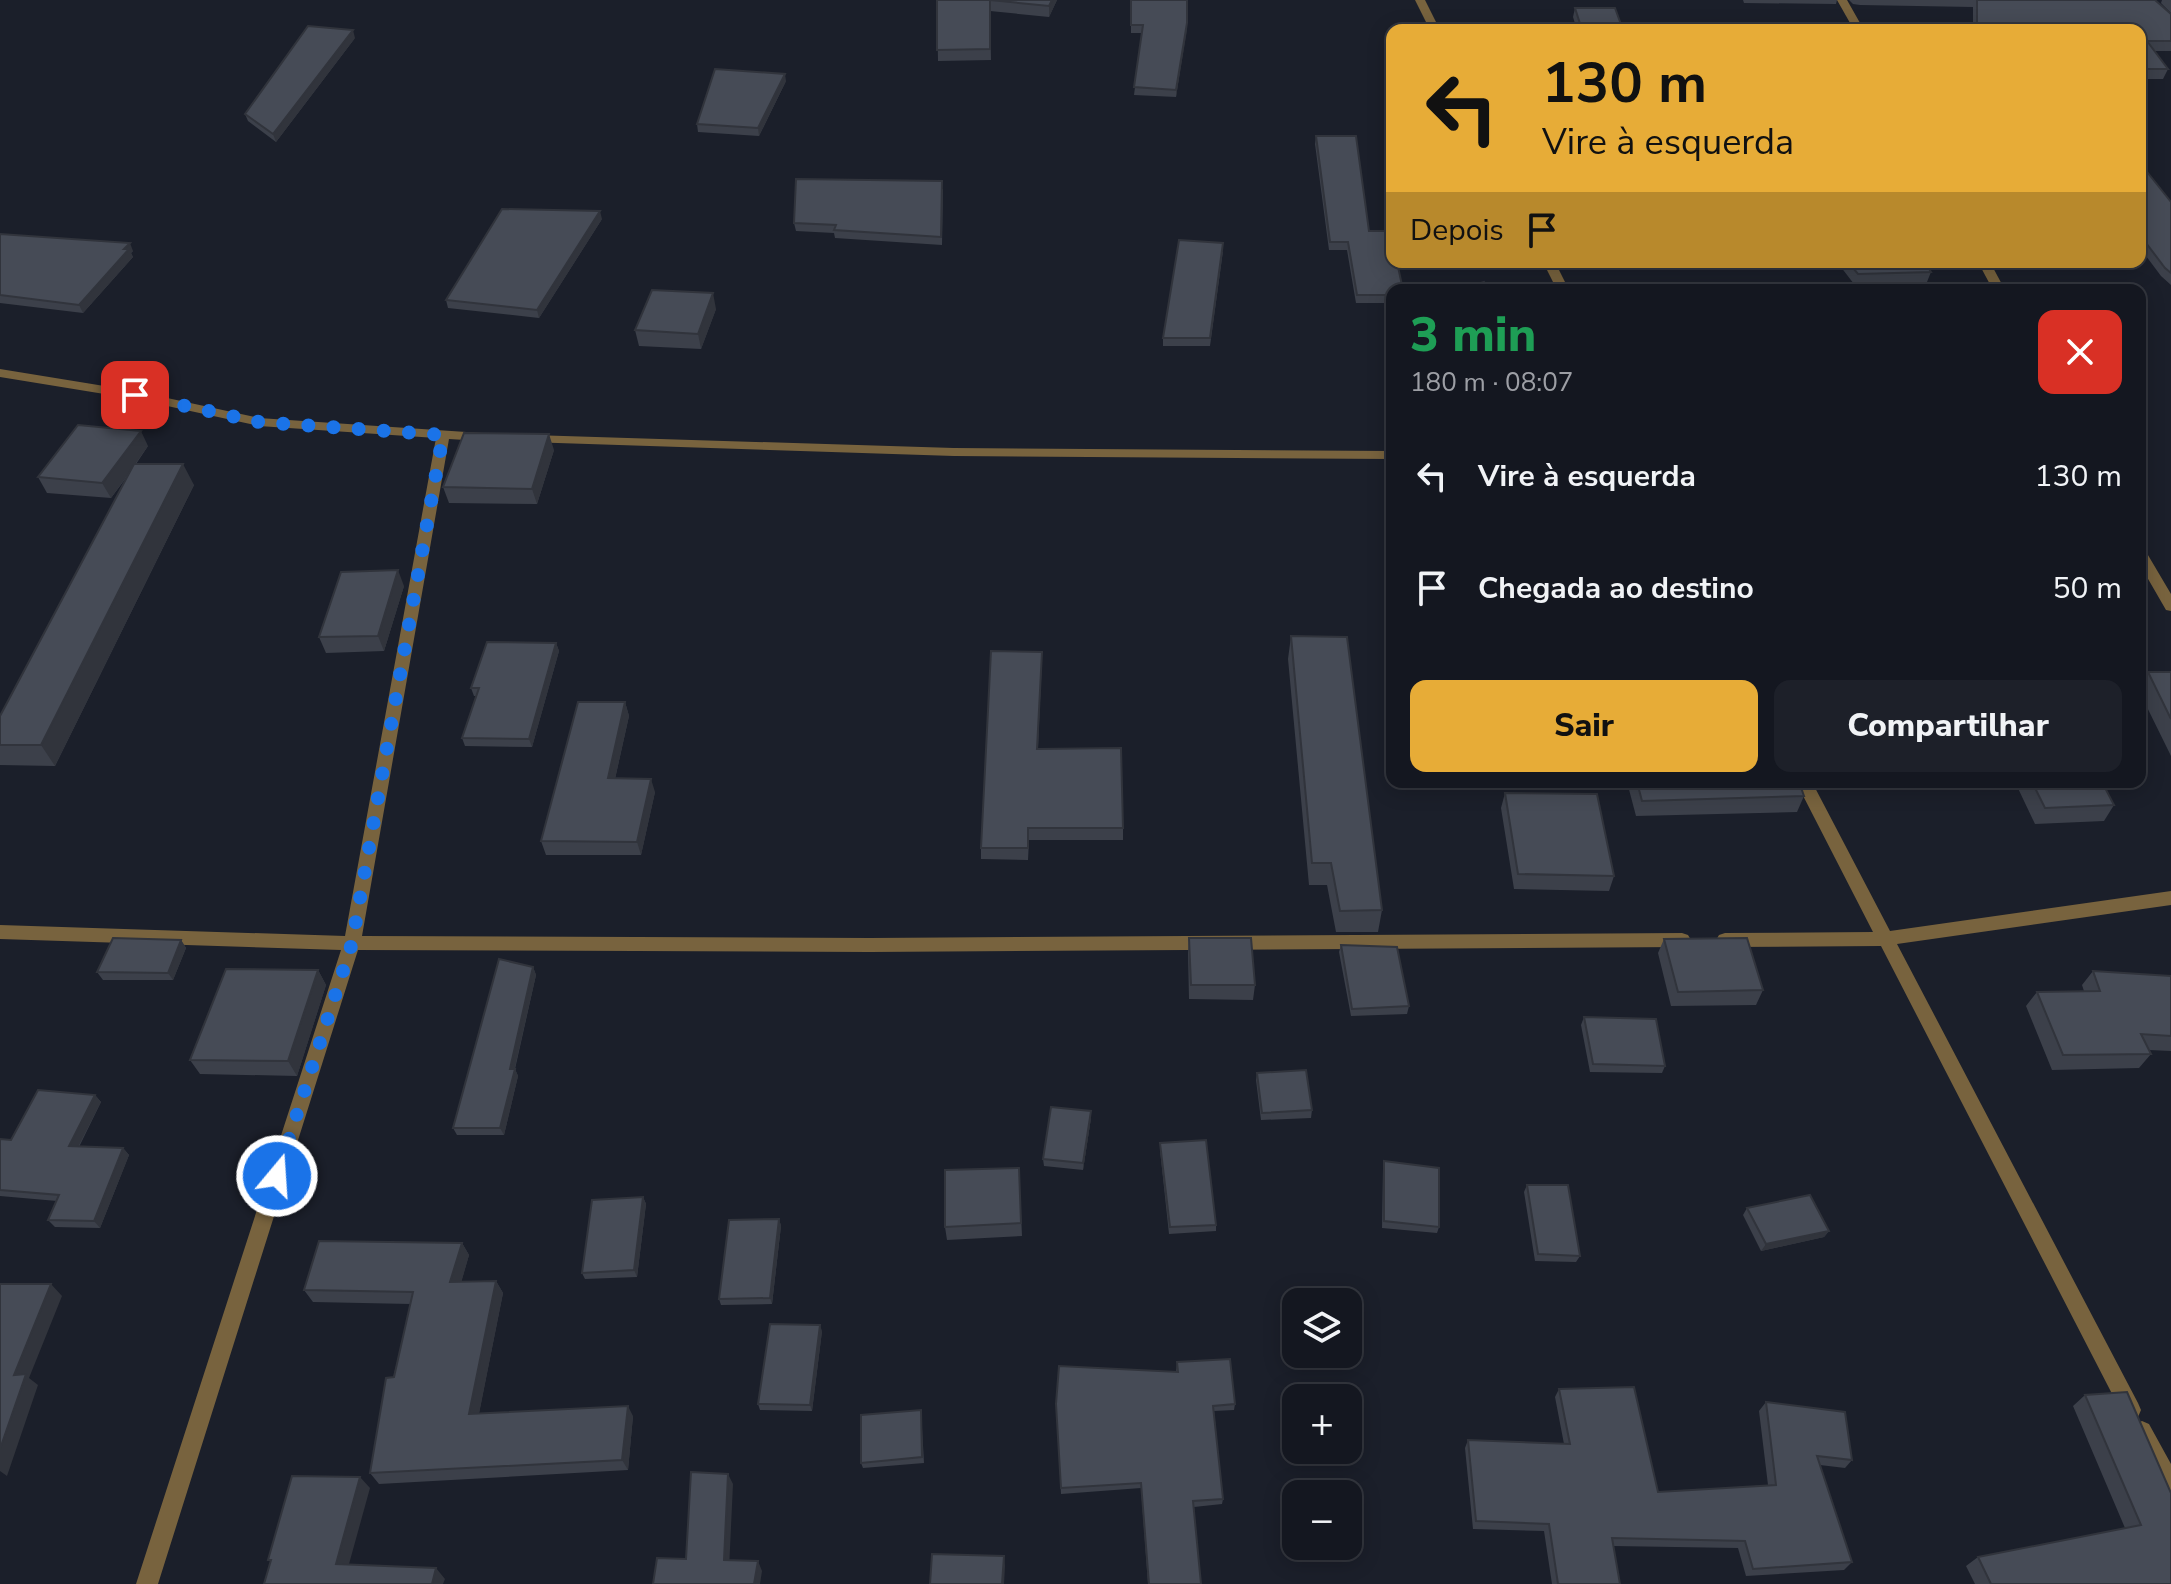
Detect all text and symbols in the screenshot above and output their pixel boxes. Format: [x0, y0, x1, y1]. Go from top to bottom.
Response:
text: 130 m [1542, 45, 1707, 122]
icon: left [1410, 56, 1514, 160]
text: Vire à esquerda [1542, 118, 1794, 167]
icon: arrive [1520, 208, 1564, 252]
text: Depois [1410, 210, 1504, 251]
text: 3 min [1410, 302, 1536, 368]
button: close [2038, 310, 2122, 394]
pin [101, 361, 169, 429]
text: 180 m · 08:07 [1410, 365, 1573, 400]
icon: arrive [113, 373, 157, 417]
icon: left [1410, 454, 1454, 498]
text: Vire à esquerda [1478, 456, 1696, 497]
text: 130 m [2035, 456, 2122, 497]
icon: arrive [1410, 566, 1454, 610]
text: Chegada ao destino [1478, 568, 1754, 609]
text: 50 m [2053, 568, 2122, 609]
button: Sair [1410, 680, 1758, 772]
button: Compartilhar [1774, 680, 2122, 772]
position arrow [235, 1134, 319, 1218]
map controls [1282, 1288, 1362, 1560]
button: layers [1282, 1288, 1362, 1368]
button: + [1282, 1384, 1362, 1464]
button: − [1282, 1480, 1362, 1560]

